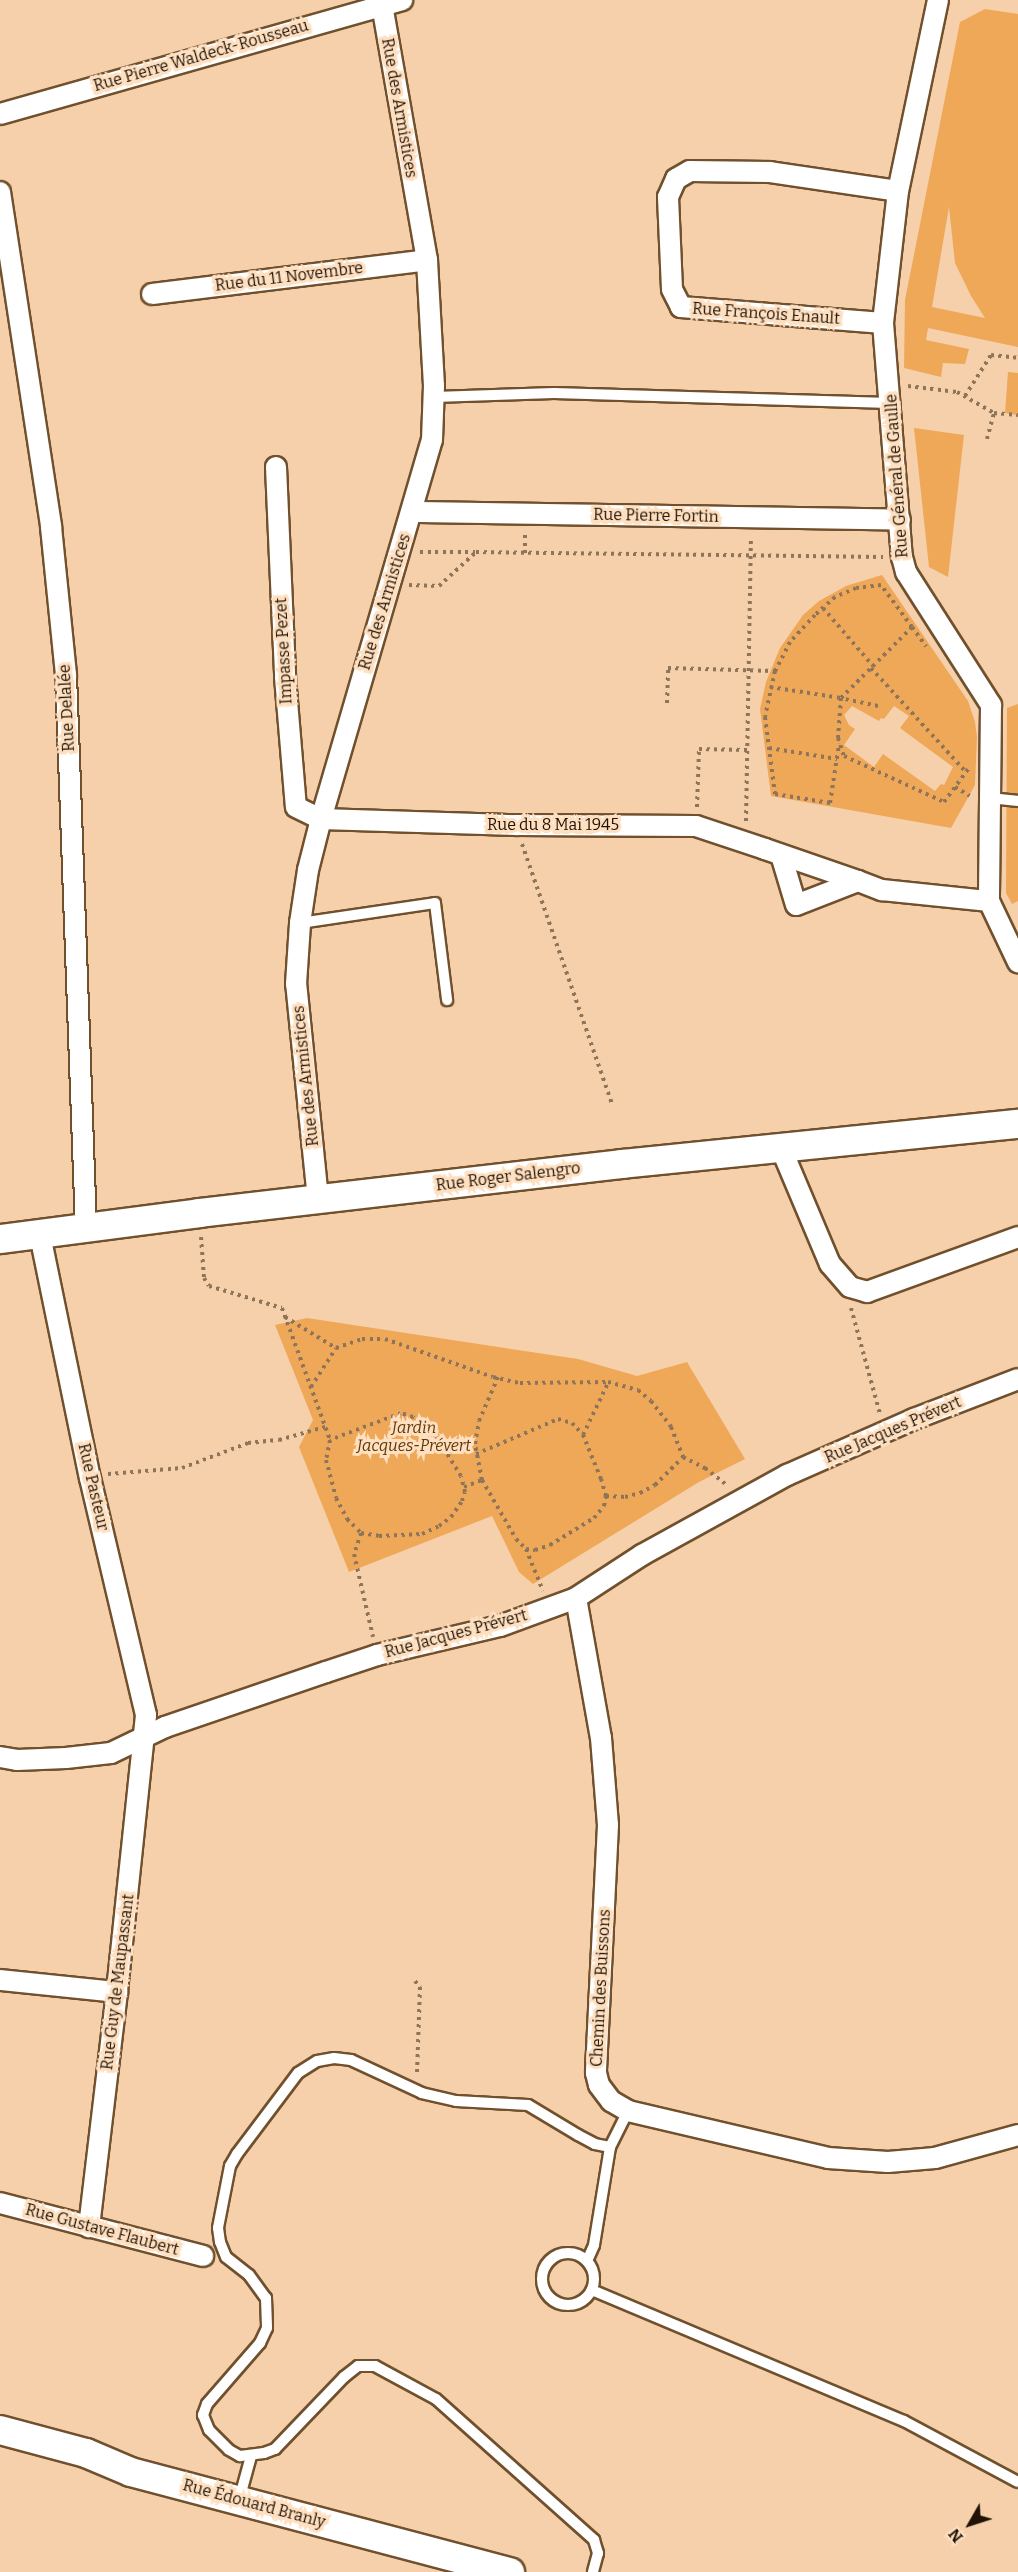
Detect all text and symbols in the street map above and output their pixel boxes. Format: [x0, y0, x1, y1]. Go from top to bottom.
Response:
street label: Rue Pierre Waldeck-Rousseau [91, 16, 311, 96]
street label: Rue des Armistices [377, 37, 421, 179]
street label: Rue du 11 Novembre [214, 258, 364, 296]
street label: Rue François Enault [692, 299, 840, 329]
street label: Rue Général de Gaulle [882, 393, 912, 559]
street label: Rue Pierre Fortin [593, 505, 719, 527]
street label: Rue des Armistices [355, 531, 415, 673]
street label: Impasse Pezet [272, 597, 296, 705]
street label: Rue Delalée [55, 664, 79, 752]
street label: Rue du 8 Mai 1945 [487, 815, 619, 835]
street label: Rue des Armistices [289, 1005, 323, 1147]
street label: Rue Roger Salengro [435, 1159, 581, 1195]
street label: Rue Jacques Prévert [822, 1392, 964, 1468]
park label: Jardin Jacques-Prévert [357, 1418, 471, 1456]
street label: Rue Pasteur [74, 1441, 112, 1533]
street label: Rue Jacques Prévert [383, 1606, 529, 1662]
street label: Rue Guy de Maupassant [98, 1893, 138, 2071]
street label: Chemin des Buissons [587, 1909, 615, 2067]
street label: Rue Gustave Flaubert [23, 2200, 181, 2260]
street label: Rue Édouard Branly [181, 2476, 327, 2532]
north arrow [940, 2494, 1000, 2554]
text: N [944, 2525, 967, 2546]

